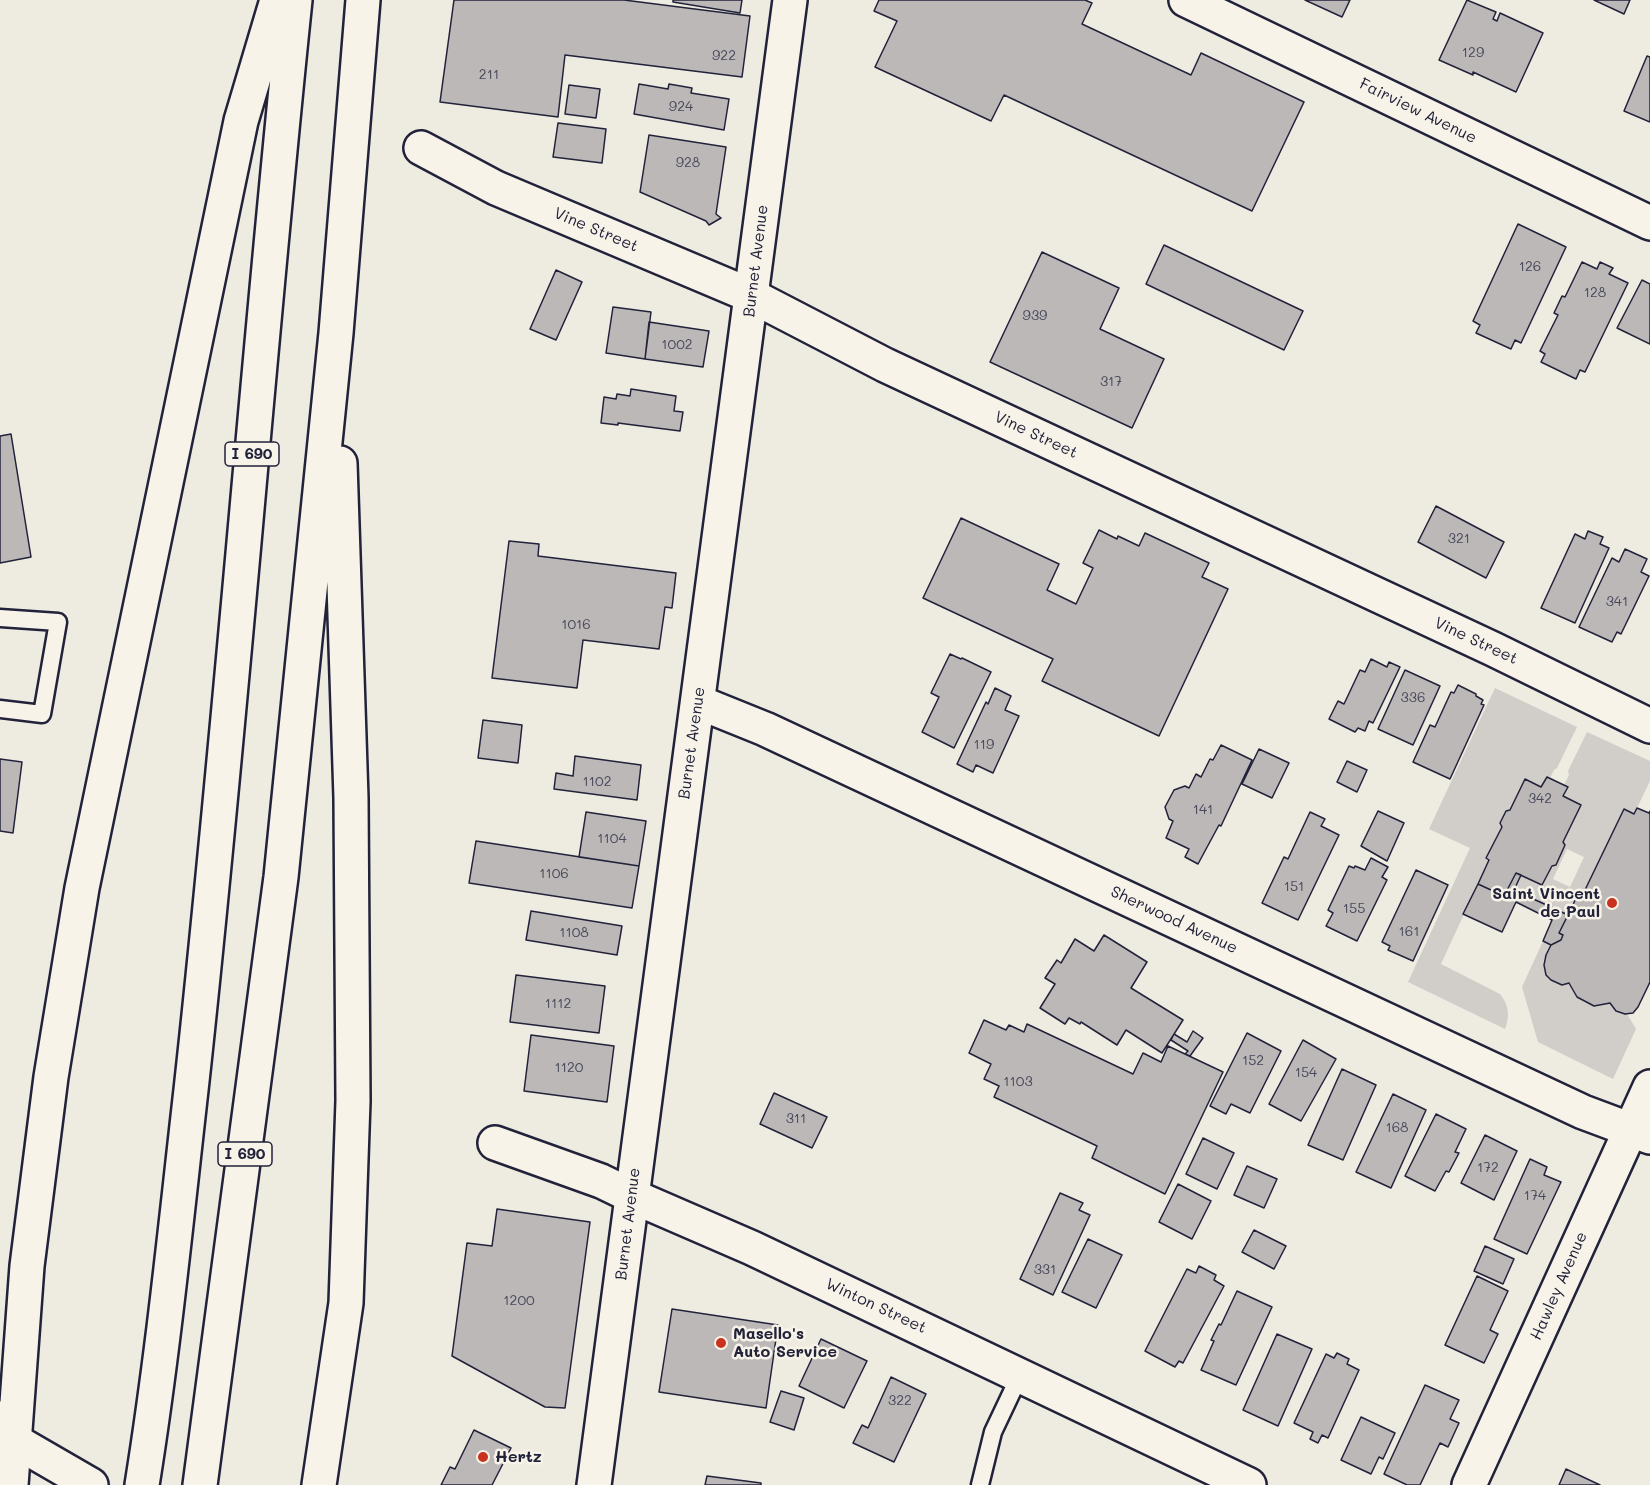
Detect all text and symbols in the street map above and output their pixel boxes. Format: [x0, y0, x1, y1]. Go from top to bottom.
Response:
house number: 129 [1462, 45, 1484, 61]
house number: 922 [712, 48, 736, 64]
house number: 211 [479, 67, 499, 83]
street label: Fairview Avenue [1356, 74, 1480, 148]
house number: 924 [669, 99, 693, 115]
house number: 928 [676, 155, 700, 171]
street label: Vine Street [551, 204, 641, 256]
street label: Burnet Avenue [740, 204, 772, 318]
house number: 126 [1519, 259, 1541, 275]
house number: 128 [1584, 285, 1606, 301]
house number: 939 [1023, 308, 1047, 324]
house number: 1002 [661, 337, 693, 353]
house number: 317 [1100, 374, 1122, 390]
street label: Vine Street [991, 407, 1081, 463]
road number: I 690 [225, 442, 279, 466]
house number: 321 [1448, 531, 1470, 547]
house number: 341 [1606, 594, 1628, 610]
street label: Vine Street [1431, 613, 1521, 669]
house number: 1016 [561, 617, 591, 633]
street label: Burnet Avenue [675, 686, 709, 800]
house number: 336 [1401, 690, 1425, 706]
house number: 119 [974, 737, 994, 753]
house number: 1102 [583, 774, 611, 790]
house number: 342 [1528, 791, 1552, 807]
house number: 141 [1193, 802, 1213, 818]
house number: 1104 [597, 831, 627, 847]
house number: 1106 [539, 866, 569, 882]
house number: 151 [1284, 879, 1304, 895]
street label: Sherwood Avenue [1107, 882, 1241, 958]
place label: Saint Vincent de Paul [1492, 884, 1600, 922]
marker: Saint Vincent de Paul [1605, 896, 1619, 910]
house number: 155 [1343, 901, 1365, 917]
house number: 161 [1399, 924, 1419, 940]
house number: 1108 [559, 925, 589, 941]
house number: 1112 [545, 996, 571, 1012]
house number: 152 [1242, 1053, 1264, 1069]
house number: 1120 [555, 1060, 583, 1076]
house number: 154 [1295, 1065, 1317, 1081]
house number: 1103 [1003, 1074, 1033, 1090]
house number: 311 [786, 1111, 806, 1127]
house number: 168 [1385, 1120, 1409, 1136]
road number: I 690 [218, 1142, 272, 1166]
house number: 172 [1477, 1160, 1499, 1176]
street label: Burnet Avenue [612, 1167, 644, 1281]
house number: 174 [1524, 1188, 1546, 1204]
street label: Hawley Avenue [1527, 1229, 1591, 1343]
house number: 331 [1034, 1262, 1056, 1278]
street label: Winton Street [822, 1274, 930, 1338]
house number: 1200 [503, 1293, 535, 1309]
place label: Masello's Auto Service [733, 1324, 837, 1362]
marker: Masello's Auto Service [714, 1336, 728, 1350]
house number: 322 [888, 1393, 912, 1409]
place label: Hertz [495, 1447, 542, 1467]
marker: Hertz [476, 1450, 490, 1464]

